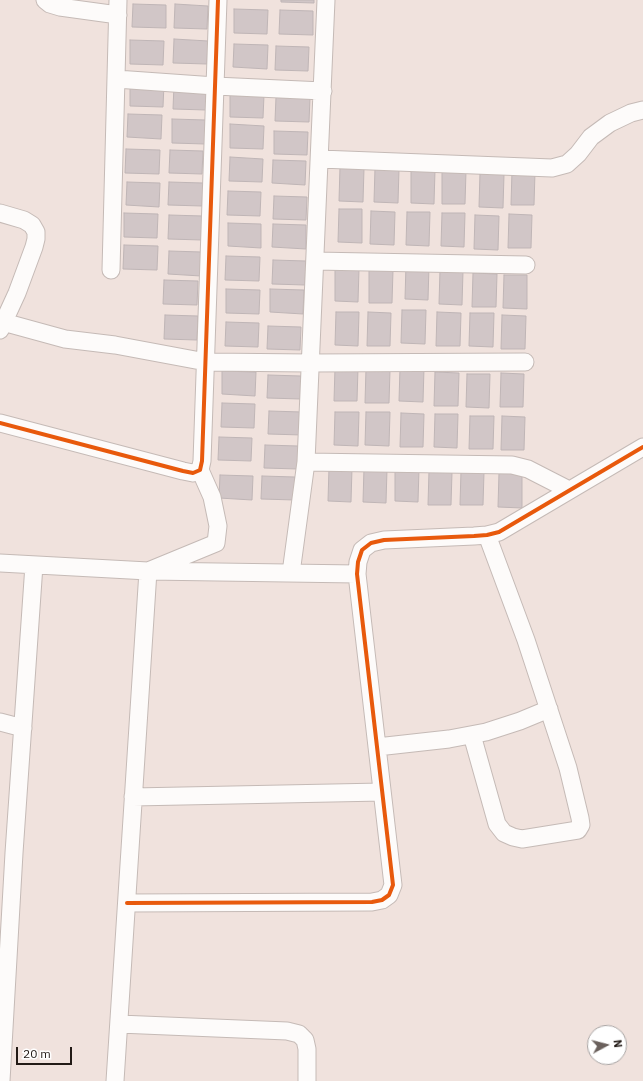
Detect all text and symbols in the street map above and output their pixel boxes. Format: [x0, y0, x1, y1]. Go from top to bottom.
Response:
north arrow [587, 1025, 627, 1065]
scale bar [18, 1039, 74, 1065]
text: N [610, 1039, 625, 1048]
text: 20 m [23, 1046, 51, 1061]

